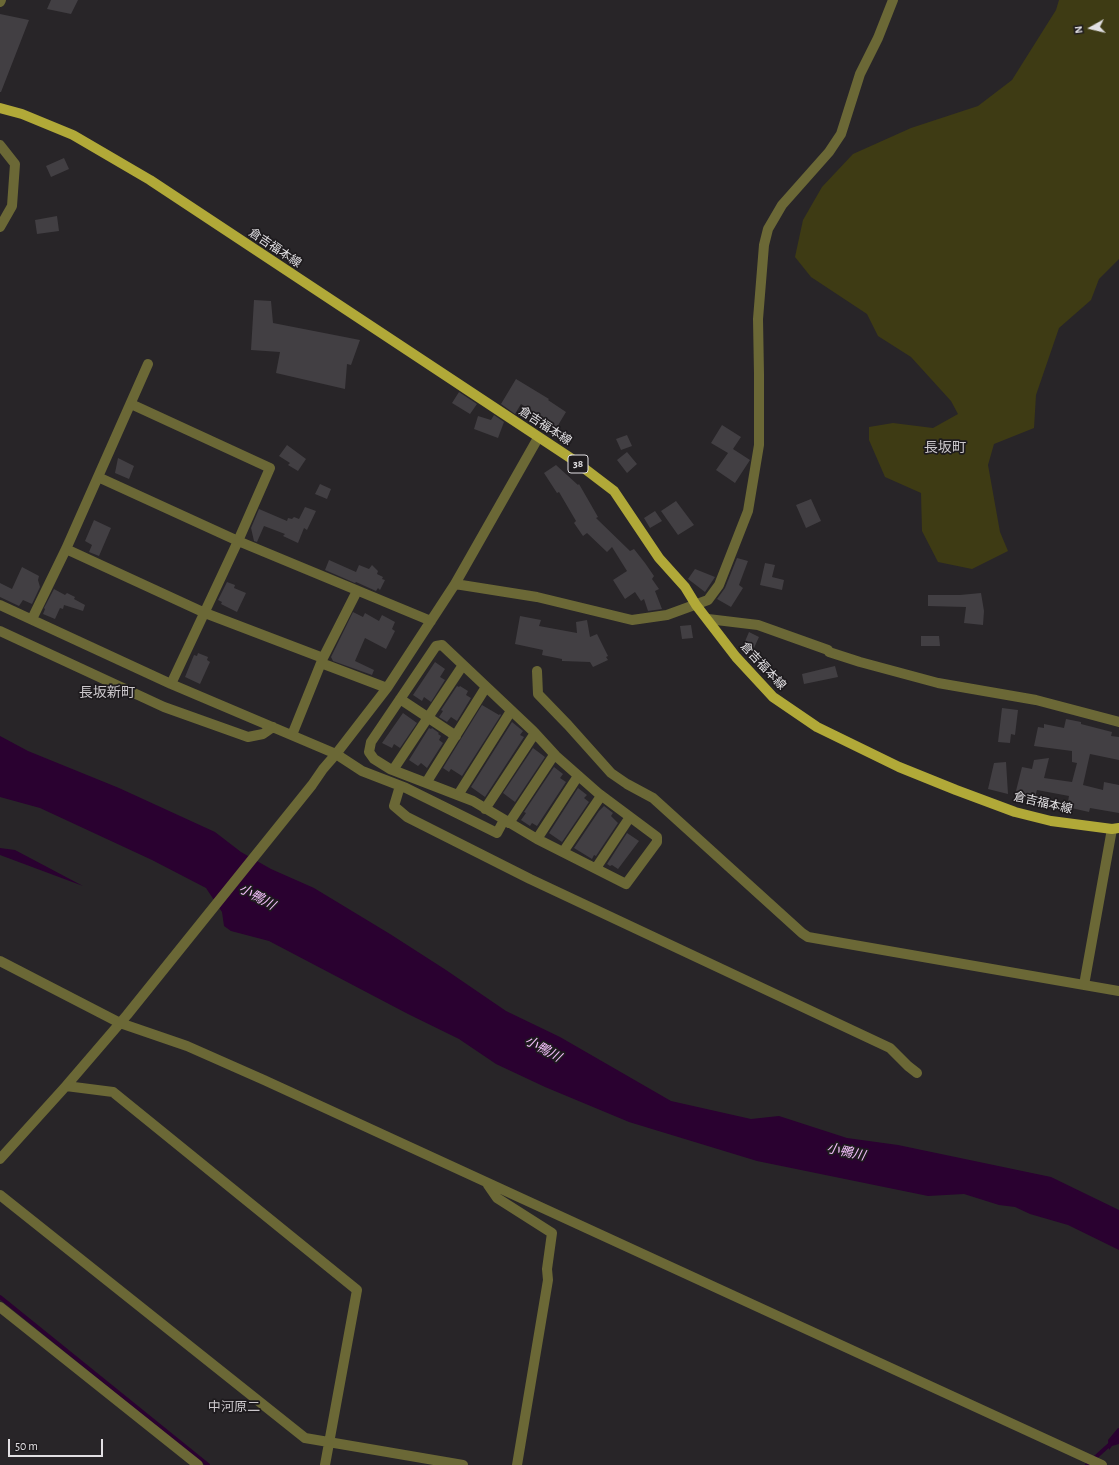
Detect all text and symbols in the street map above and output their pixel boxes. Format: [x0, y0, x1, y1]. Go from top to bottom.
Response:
north arrow [1071, 8, 1111, 48]
text: N [1073, 25, 1085, 34]
street label: 倉吉福本線 [246, 225, 304, 271]
street label: 倉吉福本線 [516, 404, 574, 448]
district label: 長坂町 [924, 440, 966, 456]
road number: 38 [568, 455, 588, 473]
street label: 倉吉福本線 [737, 639, 789, 693]
district label: 長坂新町 [79, 685, 135, 701]
street label: 倉吉福本線 [1012, 789, 1074, 817]
water label: 小鴨川 [236, 881, 278, 913]
water label: 小鴨川 [522, 1033, 564, 1065]
water label: 小鴨川 [825, 1140, 867, 1164]
district label: 中河原二 [208, 1399, 260, 1415]
scale bar [10, 1431, 105, 1457]
text: 50 m [15, 1440, 38, 1452]

